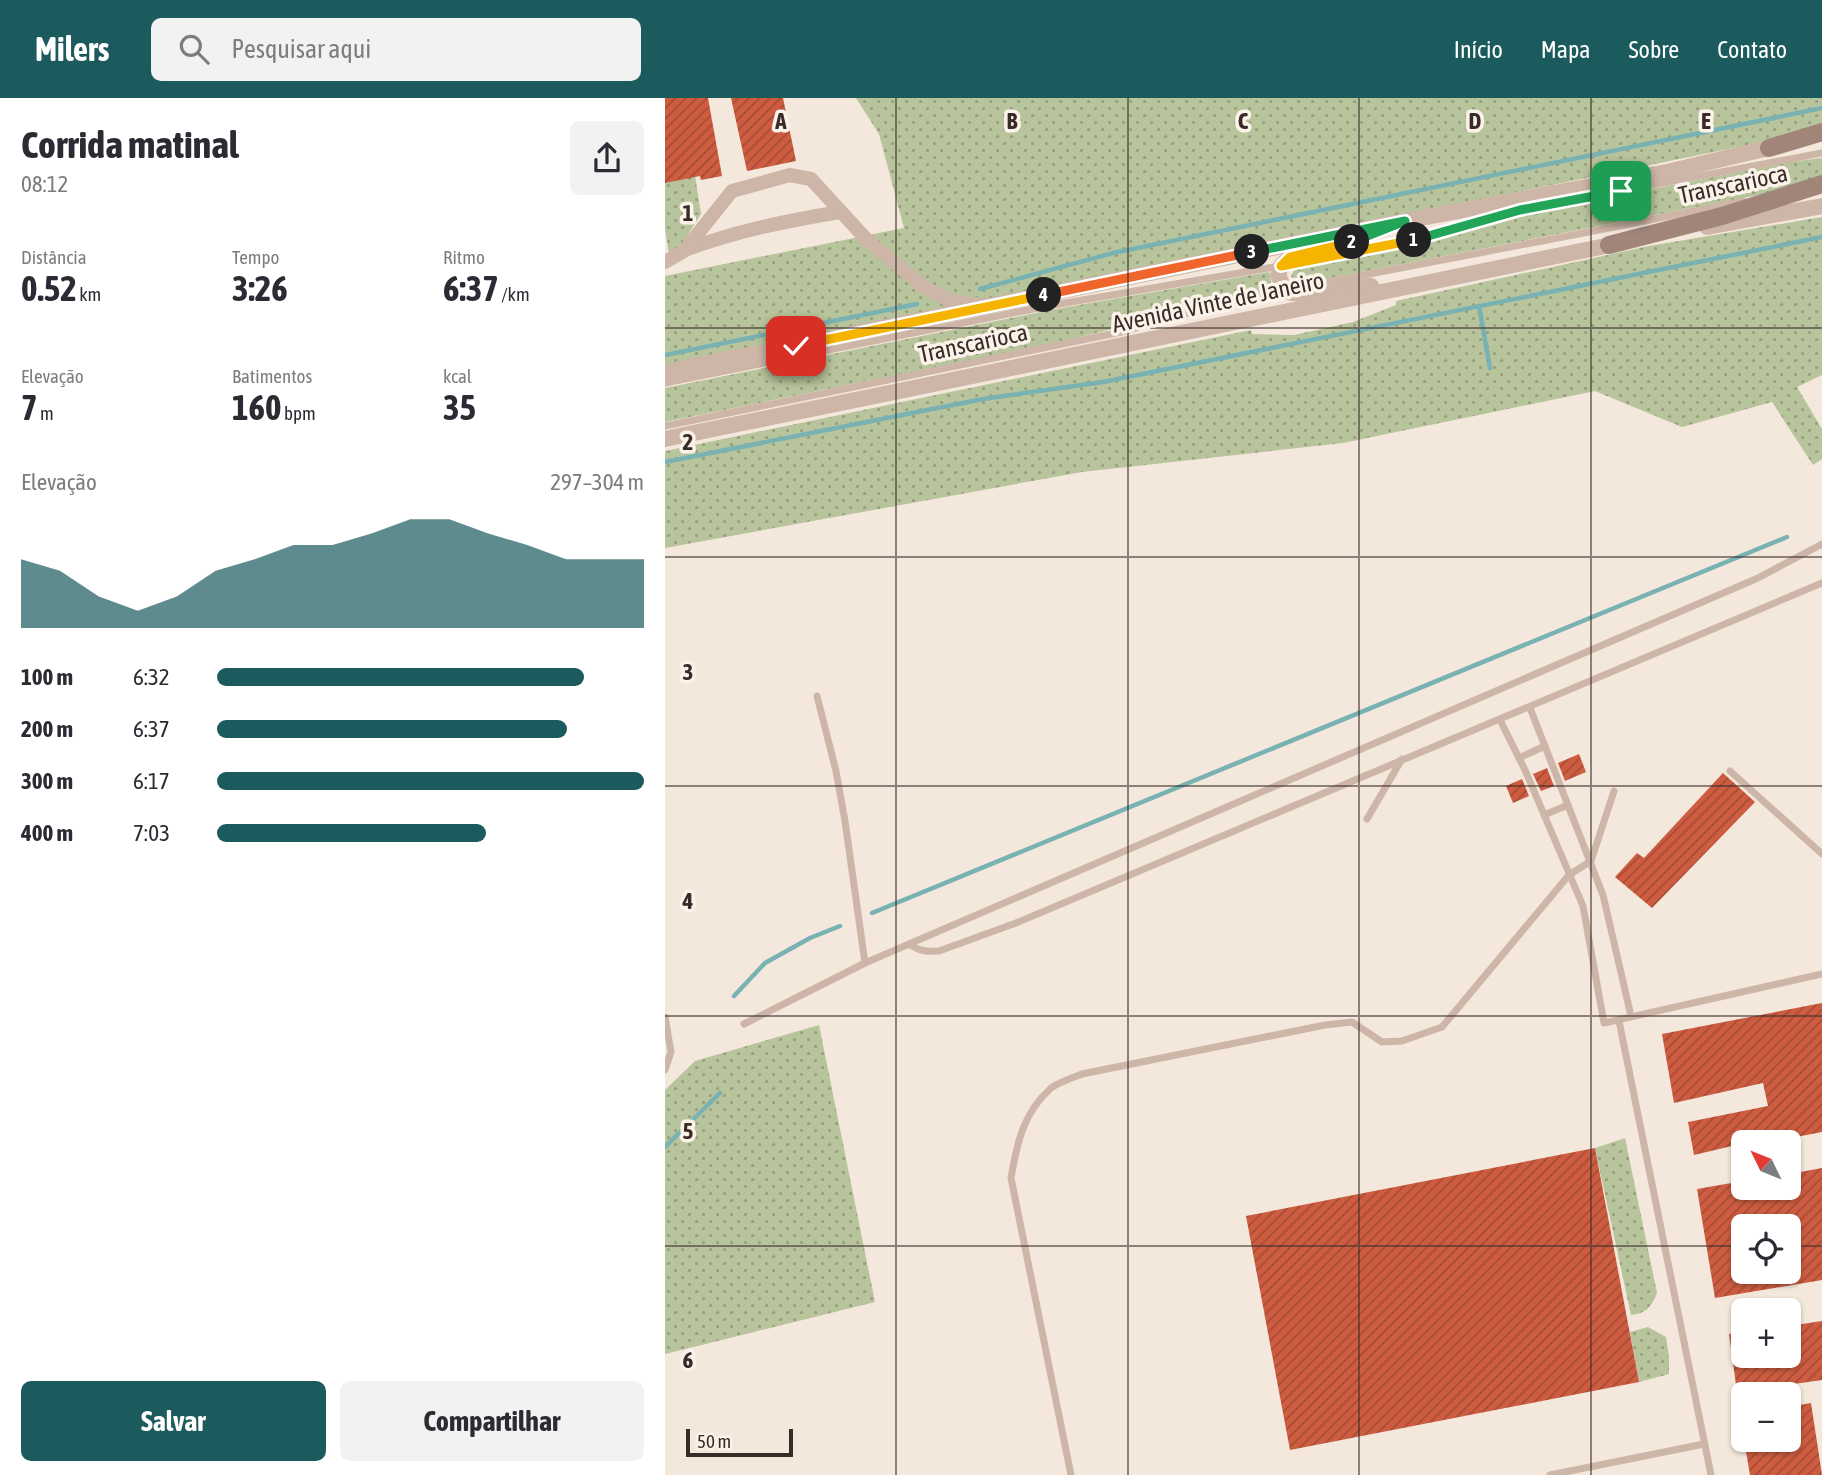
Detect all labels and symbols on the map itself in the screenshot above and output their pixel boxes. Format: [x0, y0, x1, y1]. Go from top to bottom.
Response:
text: A [774, 108, 787, 134]
text: B [1007, 108, 1018, 134]
text: C [1238, 108, 1249, 134]
text: D [1469, 108, 1482, 134]
text: E [1701, 108, 1711, 134]
street label: Transcarioca [1676, 159, 1790, 209]
pin [1591, 161, 1651, 221]
text: 1 [683, 200, 694, 226]
pin: 1 [1397, 222, 1431, 258]
pin: 2 [1335, 225, 1369, 260]
pin: 3 [1235, 234, 1269, 270]
street label: Avenida Vinte de Janeiro [1110, 266, 1326, 338]
pin: 4 [1027, 278, 1061, 312]
pin [766, 316, 826, 376]
street label: Transcarioca [916, 318, 1030, 368]
text: 2 [683, 429, 693, 455]
text: 3 [683, 659, 693, 685]
text: 4 [682, 888, 694, 914]
text: 5 [683, 1118, 694, 1144]
north arrow [1731, 1130, 1801, 1200]
text: 6 [683, 1347, 694, 1373]
scale bar [686, 1426, 793, 1458]

